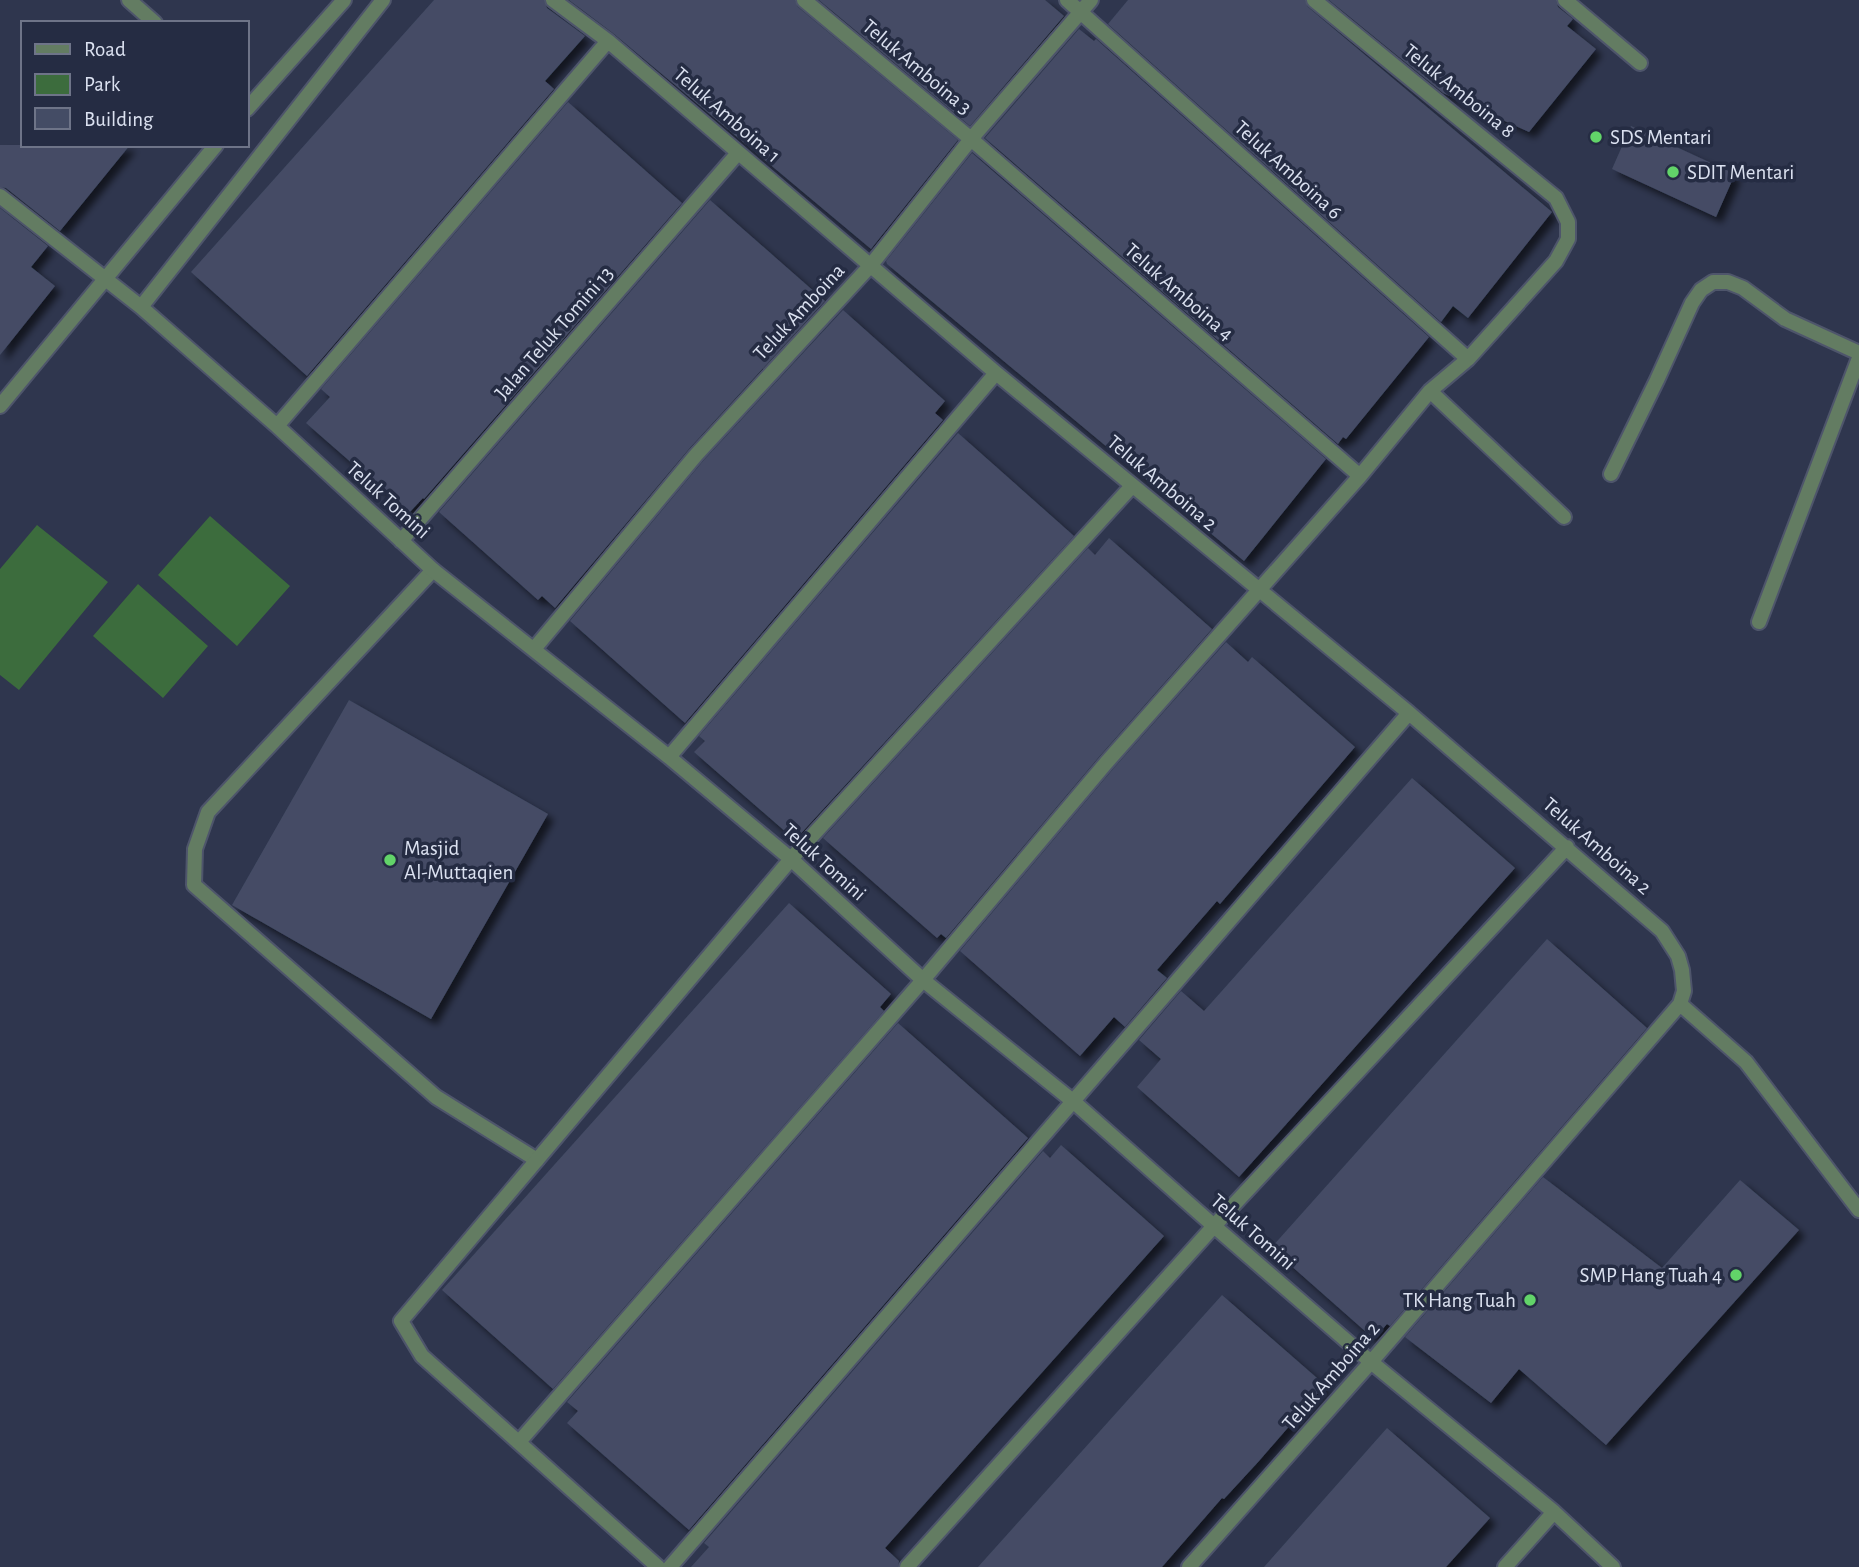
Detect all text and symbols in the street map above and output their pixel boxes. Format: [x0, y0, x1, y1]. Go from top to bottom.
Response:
street label: Teluk Amboina 3 [859, 16, 975, 118]
legend [21, 21, 248, 147]
text: Road [84, 39, 126, 60]
street label: Teluk Amboina 8 [1399, 40, 1519, 142]
street label: Teluk Amboina 1 [670, 63, 784, 167]
text: Park [84, 74, 121, 95]
text: Building [84, 109, 154, 130]
street label: Teluk Amboina 6 [1230, 117, 1346, 223]
place label: SDS Mentari [1610, 127, 1712, 148]
marker: SDS Mentari [1588, 129, 1604, 145]
place label: SDIT Mentari [1687, 162, 1794, 183]
marker: SDIT Mentari [1665, 164, 1681, 180]
street label: Teluk Amboina 4 [1121, 239, 1237, 345]
street label: Teluk Amboina [749, 260, 849, 364]
street label: Jalan Teluk Tomini 13 [491, 263, 617, 403]
street label: Teluk Amboina 2 [1103, 431, 1221, 535]
street label: Teluk Tomini [342, 457, 434, 543]
street label: Teluk Amboina 2 [1539, 793, 1655, 899]
street label: Teluk Tomini [778, 819, 870, 905]
place label: Masjid Al-Muttaqien [404, 838, 513, 883]
marker: Masjid Al-Muttaqien [382, 852, 398, 868]
street label: Teluk Tomini [1207, 1190, 1299, 1274]
place label: SMP Hang Tuah 4 [1580, 1265, 1722, 1286]
marker: SMP Hang Tuah 4 [1728, 1267, 1744, 1283]
place label: TK Hang Tuah [1403, 1290, 1516, 1311]
marker: TK Hang Tuah [1522, 1292, 1538, 1308]
street label: Teluk Amboina 2 [1278, 1318, 1384, 1434]

